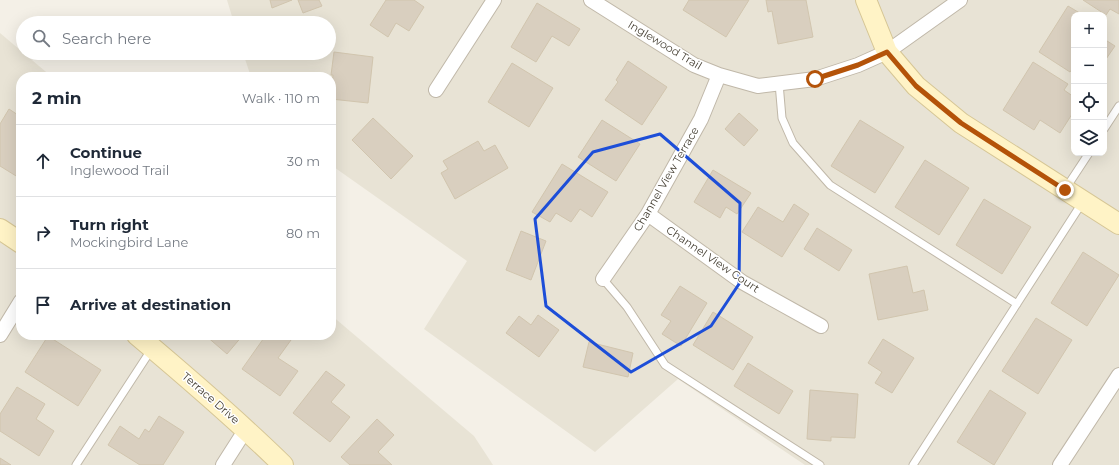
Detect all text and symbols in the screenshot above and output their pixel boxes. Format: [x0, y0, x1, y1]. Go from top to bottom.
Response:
map controls [1071, 12, 1107, 156]
button: + [1071, 12, 1107, 48]
search box [16, 16, 336, 60]
street label: Inglewood Trail [625, 17, 705, 73]
icon: search [30, 27, 52, 49]
text: Search here [62, 29, 151, 48]
button: − [1071, 48, 1107, 84]
route start [806, 70, 824, 88]
button: locate [1071, 84, 1107, 120]
text: 2 min [32, 88, 82, 108]
text: Walk · 110 m [242, 90, 320, 106]
button: layers [1071, 120, 1107, 156]
street label: Channel View Terrace [630, 124, 702, 234]
text: Continue [70, 143, 142, 162]
icon: ahead [32, 150, 54, 172]
text: 30 m [287, 153, 320, 169]
text: Inglewood Trail [70, 162, 169, 178]
route end [1056, 181, 1074, 199]
text: Turn right [70, 215, 149, 234]
icon: right [32, 222, 54, 244]
street label: Channel View Court [664, 223, 763, 296]
text: 80 m [286, 225, 320, 241]
text: Mockingbird Lane [70, 234, 188, 250]
icon: arrive [32, 294, 54, 316]
text: Arrive at destination [70, 295, 231, 314]
street label: Terrace Drive [179, 369, 243, 427]

